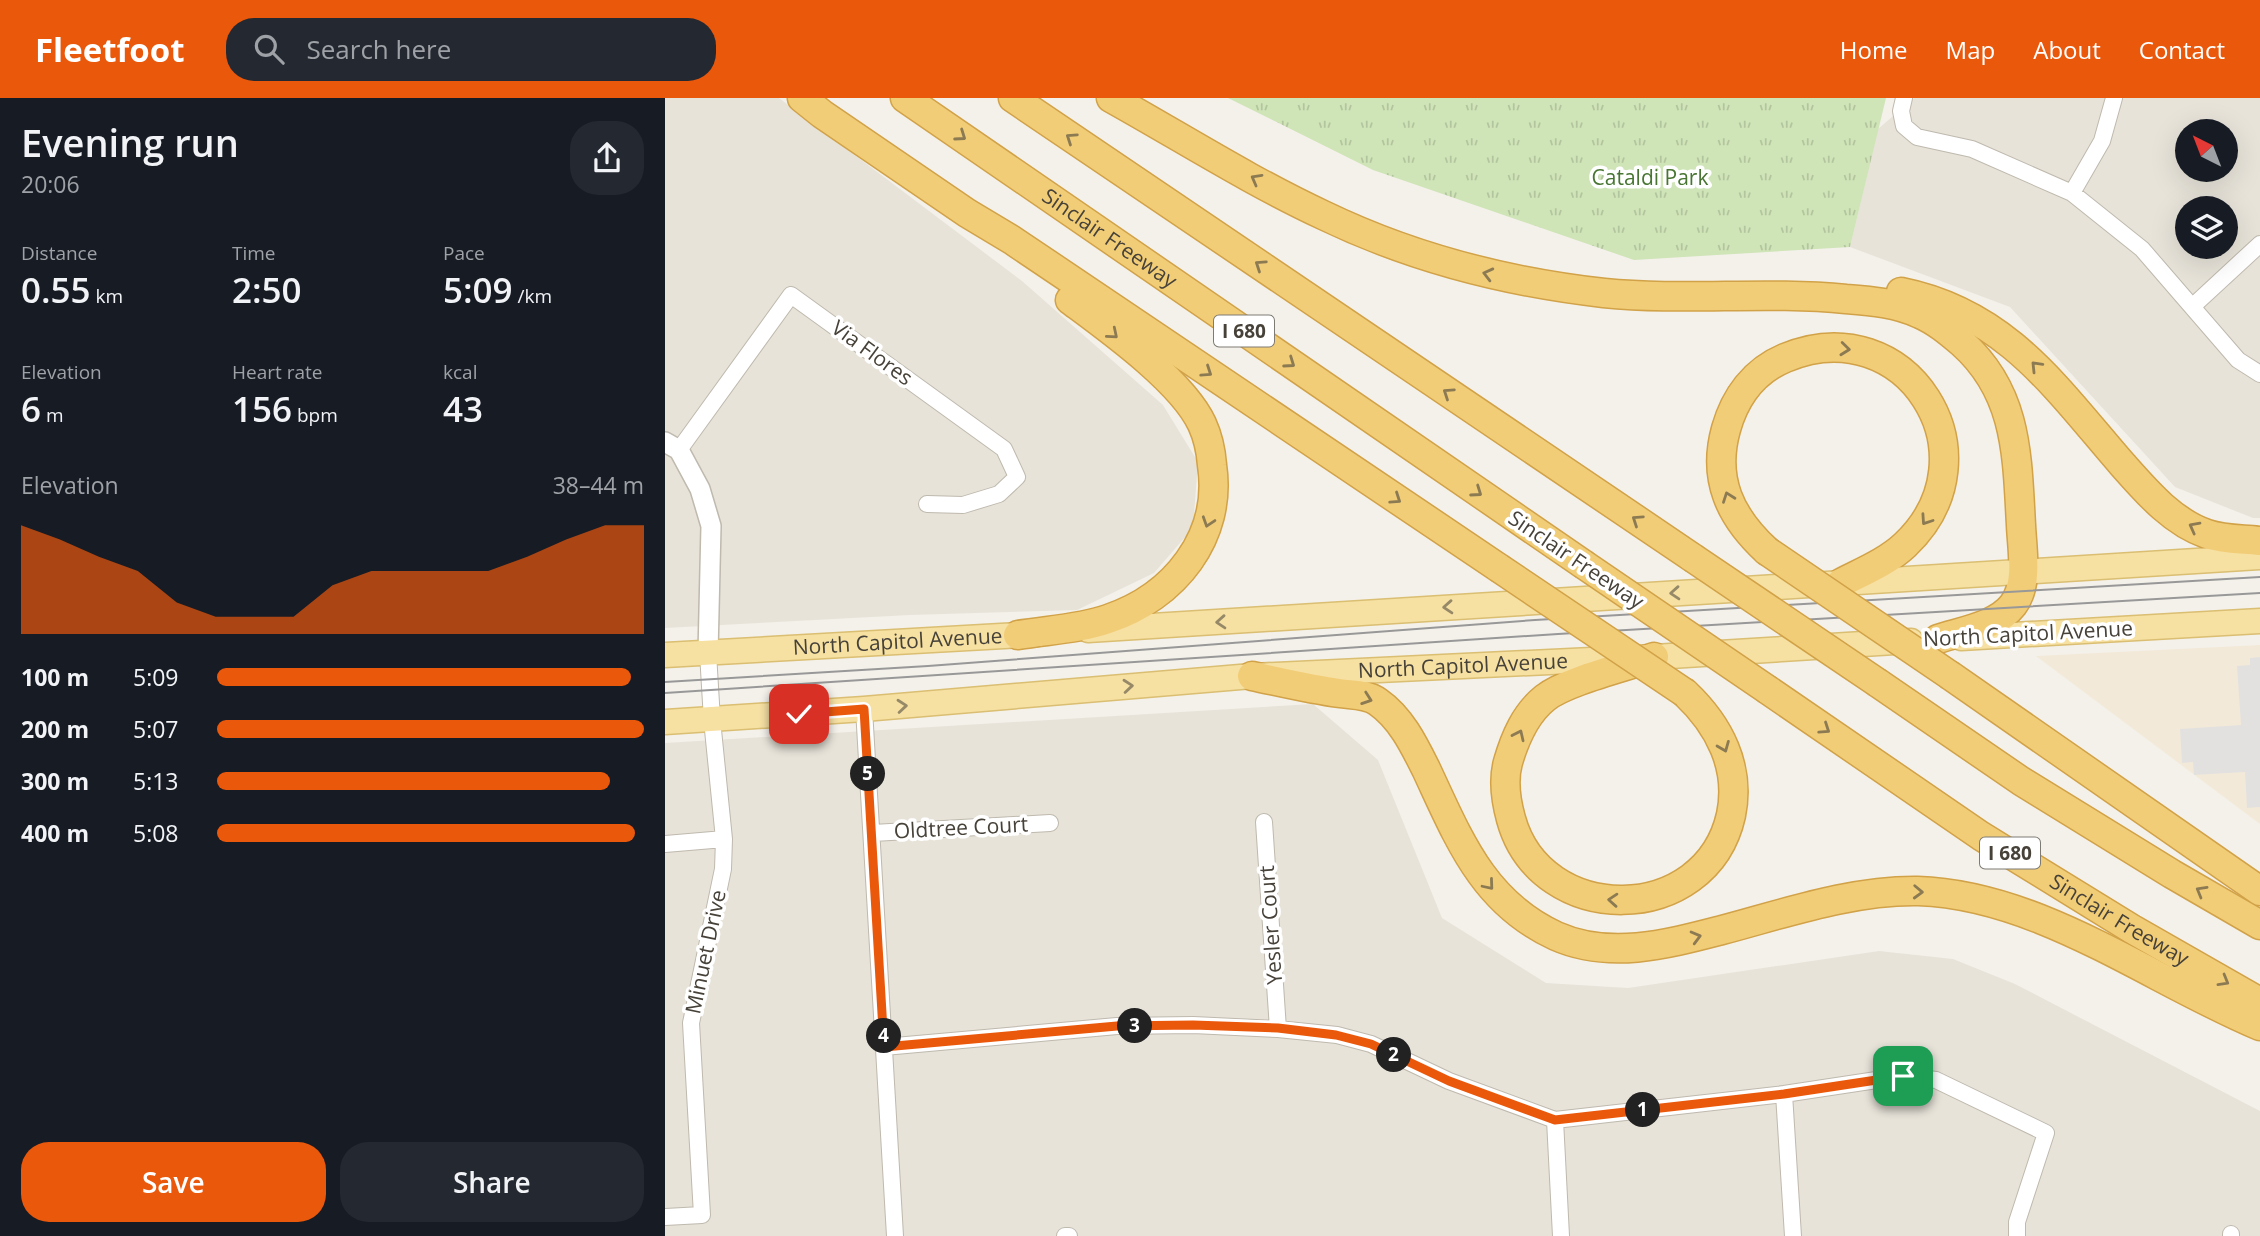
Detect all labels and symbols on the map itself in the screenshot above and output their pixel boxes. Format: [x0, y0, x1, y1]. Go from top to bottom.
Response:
north arrow [2175, 119, 2238, 182]
one-way arrow [953, 128, 966, 140]
one-way arrow [1066, 133, 1079, 146]
park label: Cataldi Park [1592, 163, 1708, 191]
one-way arrow [1250, 174, 1263, 187]
street label: Sinclair Freeway [1037, 181, 1183, 294]
one-way arrow [1255, 261, 1268, 273]
one-way arrow [1482, 268, 1494, 282]
street label: Via Flores [826, 313, 919, 391]
road number: I 680 [1214, 316, 1274, 346]
one-way arrow [1105, 326, 1118, 338]
one-way arrow [1840, 341, 1851, 356]
one-way arrow [1282, 354, 1295, 367]
one-way arrow [2031, 361, 2044, 374]
one-way arrow [1200, 364, 1213, 377]
one-way arrow [1443, 388, 1456, 401]
one-way arrow [1469, 484, 1482, 496]
one-way arrow [1388, 491, 1401, 503]
one-way arrow [1722, 491, 1736, 503]
street label: Sinclair Freeway [1503, 504, 1650, 615]
one-way arrow [1921, 512, 1934, 525]
one-way arrow [1202, 516, 1217, 528]
one-way arrow [1632, 516, 1645, 528]
one-way arrow [2189, 522, 2201, 536]
one-way arrow [1669, 585, 1680, 600]
one-way arrow [1442, 599, 1453, 614]
one-way arrow [1215, 614, 1226, 629]
street label: North Capitol Avenue [1922, 614, 2133, 652]
street label: North Capitol Avenue [792, 621, 1003, 661]
street label: North Capitol Avenue [1357, 646, 1568, 684]
one-way arrow [1123, 678, 1134, 693]
pin [769, 684, 829, 744]
one-way arrow [1361, 691, 1373, 705]
one-way arrow [897, 699, 908, 714]
one-way arrow [1817, 721, 1830, 734]
one-way arrow [1510, 729, 1524, 742]
one-way arrow [1716, 741, 1730, 753]
pin: 5 [851, 756, 885, 792]
street label: Oldtree Court [893, 810, 1029, 844]
road number: I 680 [1980, 838, 2040, 868]
street label: Yesler Court [1252, 864, 1288, 986]
street label: Sinclair Freeway [2045, 867, 2195, 972]
one-way arrow [1481, 878, 1494, 890]
one-way arrow [1913, 884, 1924, 900]
one-way arrow [2195, 886, 2208, 899]
street label: Minuet Drive [678, 887, 732, 1016]
one-way arrow [1608, 893, 1619, 908]
one-way arrow [1690, 930, 1702, 945]
one-way arrow [2216, 973, 2229, 986]
pin: 3 [1117, 1009, 1153, 1044]
pin: 4 [867, 1018, 901, 1054]
pin: 2 [1377, 1038, 1411, 1072]
pin [1873, 1046, 1933, 1106]
pin: 1 [1625, 1093, 1661, 1128]

